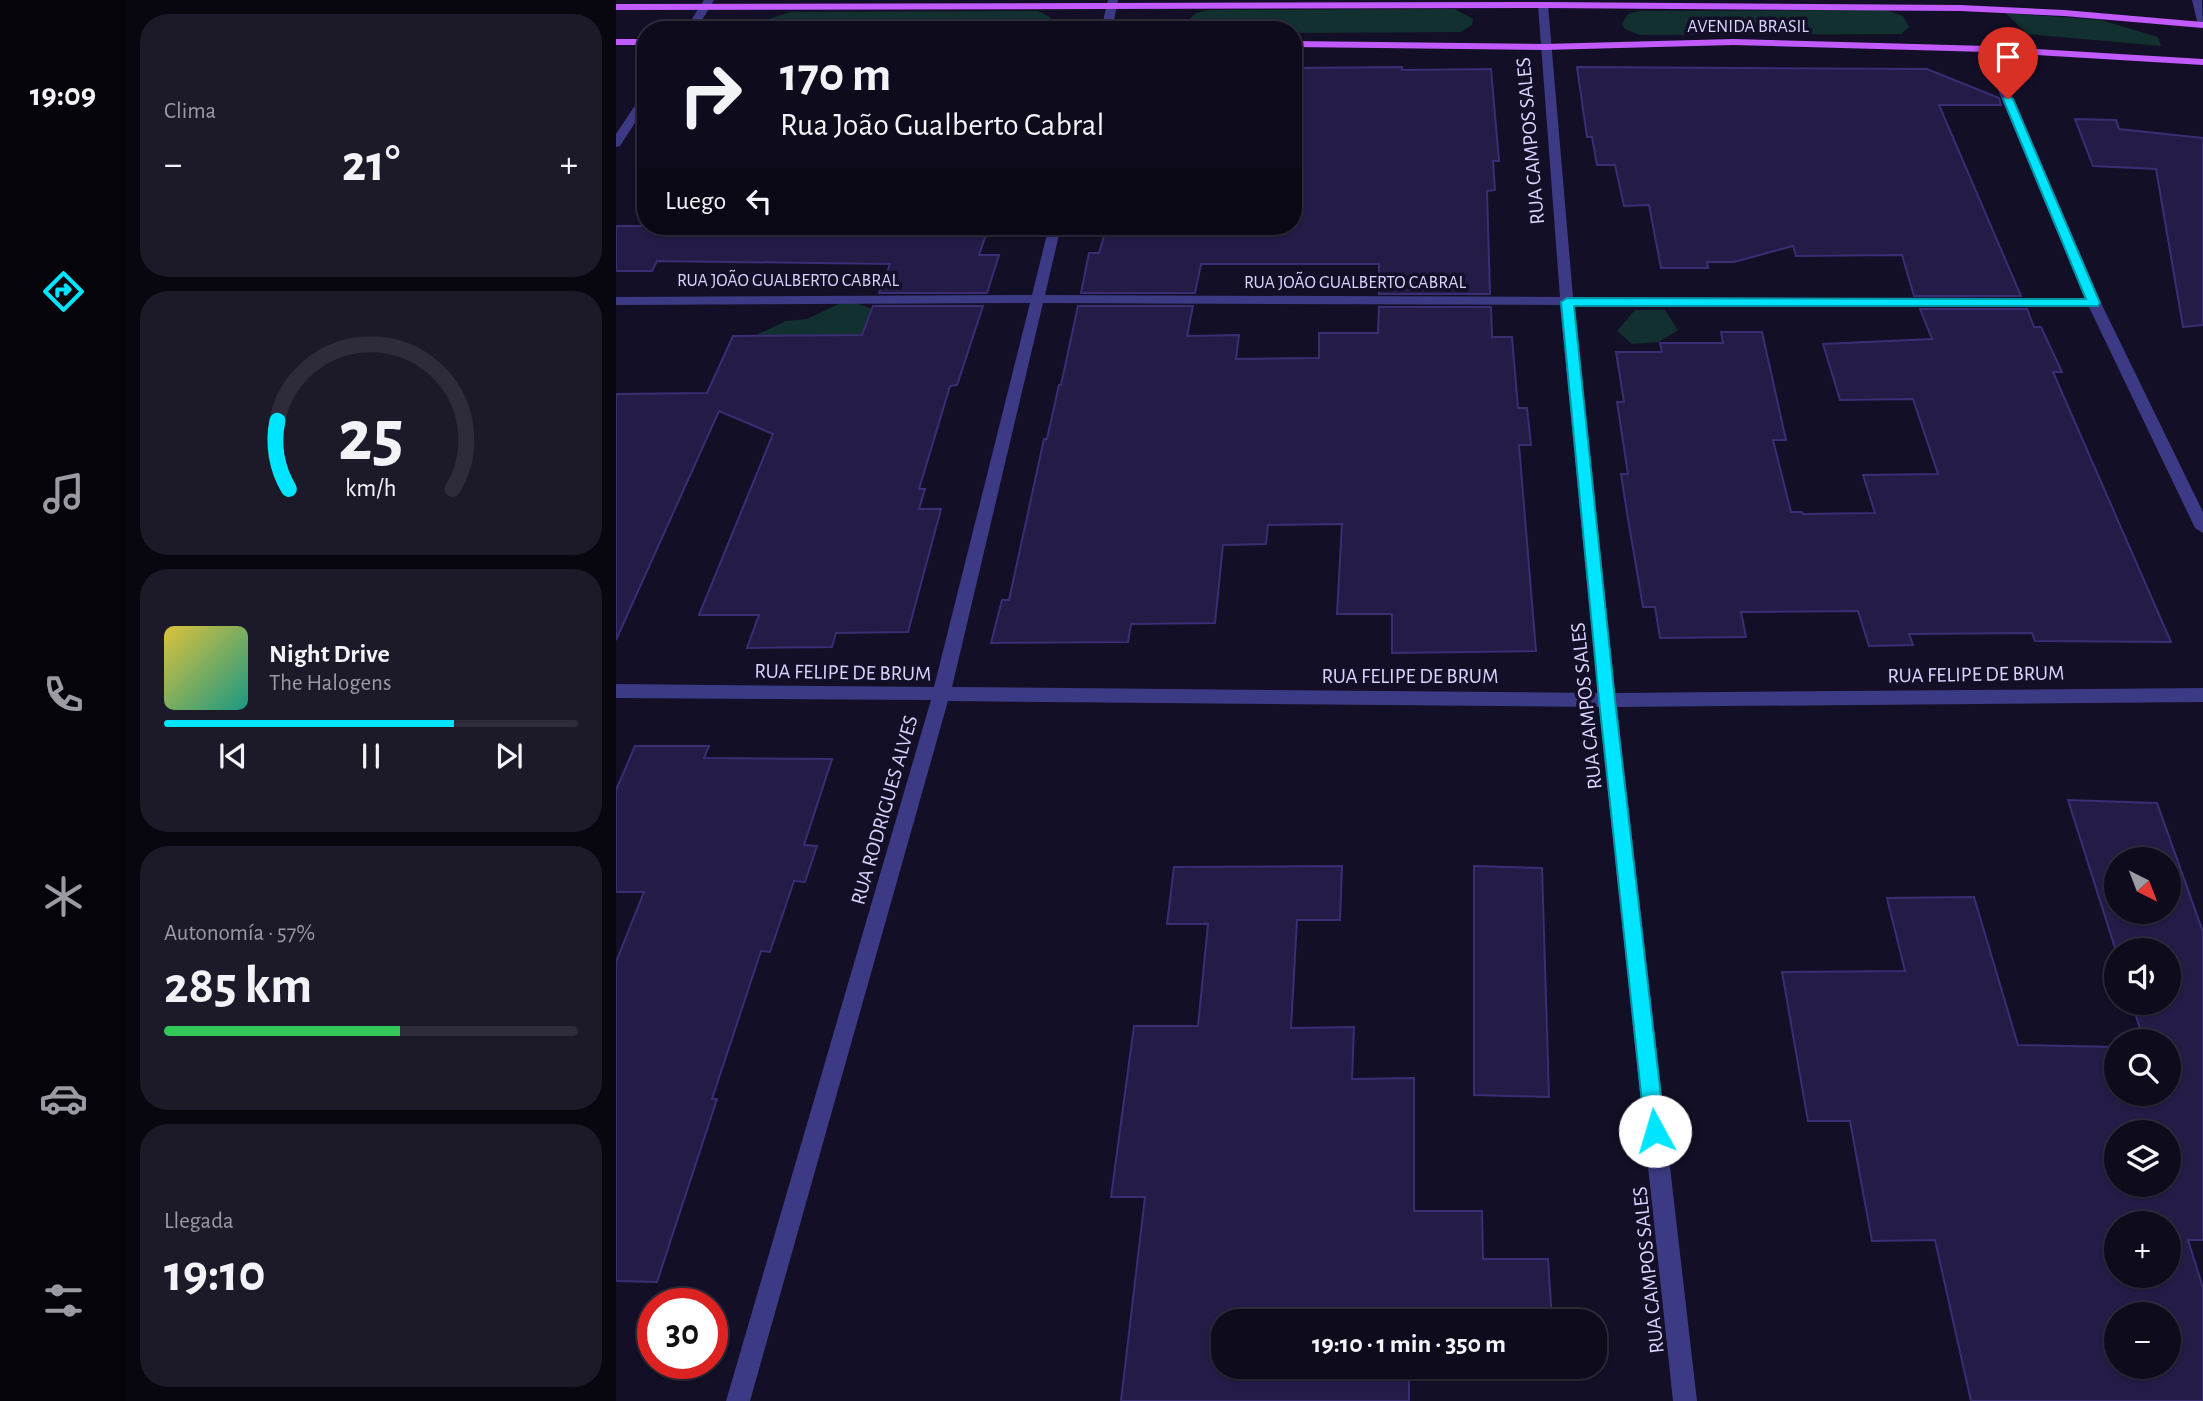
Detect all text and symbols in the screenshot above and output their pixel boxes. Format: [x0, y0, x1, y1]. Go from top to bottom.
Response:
street label: AVENIDA BRASIL [1687, 18, 1809, 36]
pin [1978, 27, 2038, 99]
icon: arrive [1989, 38, 2027, 76]
icon: right [665, 49, 756, 140]
text: 170 m [780, 51, 891, 100]
street label: RUA CAMPOS SALES [1513, 56, 1548, 225]
text: 19:09 [30, 79, 96, 111]
text: Clima [164, 100, 216, 123]
text: Rua João Gualberto Cabral [780, 109, 1104, 141]
text: 21° [342, 138, 400, 190]
text: − [164, 146, 182, 184]
text: + [560, 146, 578, 184]
icon: left [740, 182, 778, 220]
text: Luego [665, 188, 726, 214]
icon: directions [39, 267, 88, 316]
street label: RUA JOÃO GUALBERTO CABRAL [677, 269, 900, 290]
street label: RUA JOÃO GUALBERTO CABRAL [1244, 271, 1467, 292]
text: 25 [338, 402, 404, 475]
icon: music [39, 469, 88, 518]
text: km/h [345, 476, 397, 501]
street label: RUA CAMPOS SALES [1567, 621, 1606, 790]
text: Night Drive [269, 641, 390, 667]
street label: RUA FELIPE DE BRUM [754, 660, 932, 685]
street label: RUA FELIPE DE BRUM [1887, 662, 2065, 687]
street label: RUA FELIPE DE BRUM [1321, 666, 1499, 687]
icon: phone [39, 670, 88, 719]
text: The Halogens [269, 672, 391, 695]
street label: RUA RODRIGUES ALVES [847, 713, 922, 907]
icon: previous [214, 737, 252, 775]
icon: pause [352, 737, 390, 775]
icon: next [490, 737, 528, 775]
north arrow [2104, 847, 2180, 924]
map controls [2104, 847, 2181, 1379]
icon: climate [39, 872, 88, 921]
text: Autonomía · 57% [164, 922, 315, 945]
button: sound [2104, 938, 2181, 1015]
text: 285 km [164, 960, 312, 1012]
button: search [2104, 1029, 2181, 1106]
icon: car [39, 1074, 88, 1123]
position arrow [1618, 1094, 1692, 1168]
button: layers [2104, 1120, 2181, 1197]
street label: RUA CAMPOS SALES [1629, 1185, 1668, 1354]
text: Llegada [164, 1210, 234, 1233]
button: + [2104, 1211, 2181, 1288]
text: 19:10 [164, 1248, 266, 1300]
icon: filters [39, 1276, 88, 1325]
speed limit sign: 30 [637, 1288, 728, 1379]
button: − [2104, 1302, 2181, 1379]
text: 19:10 · 1 min · 350 m [1312, 1331, 1506, 1357]

